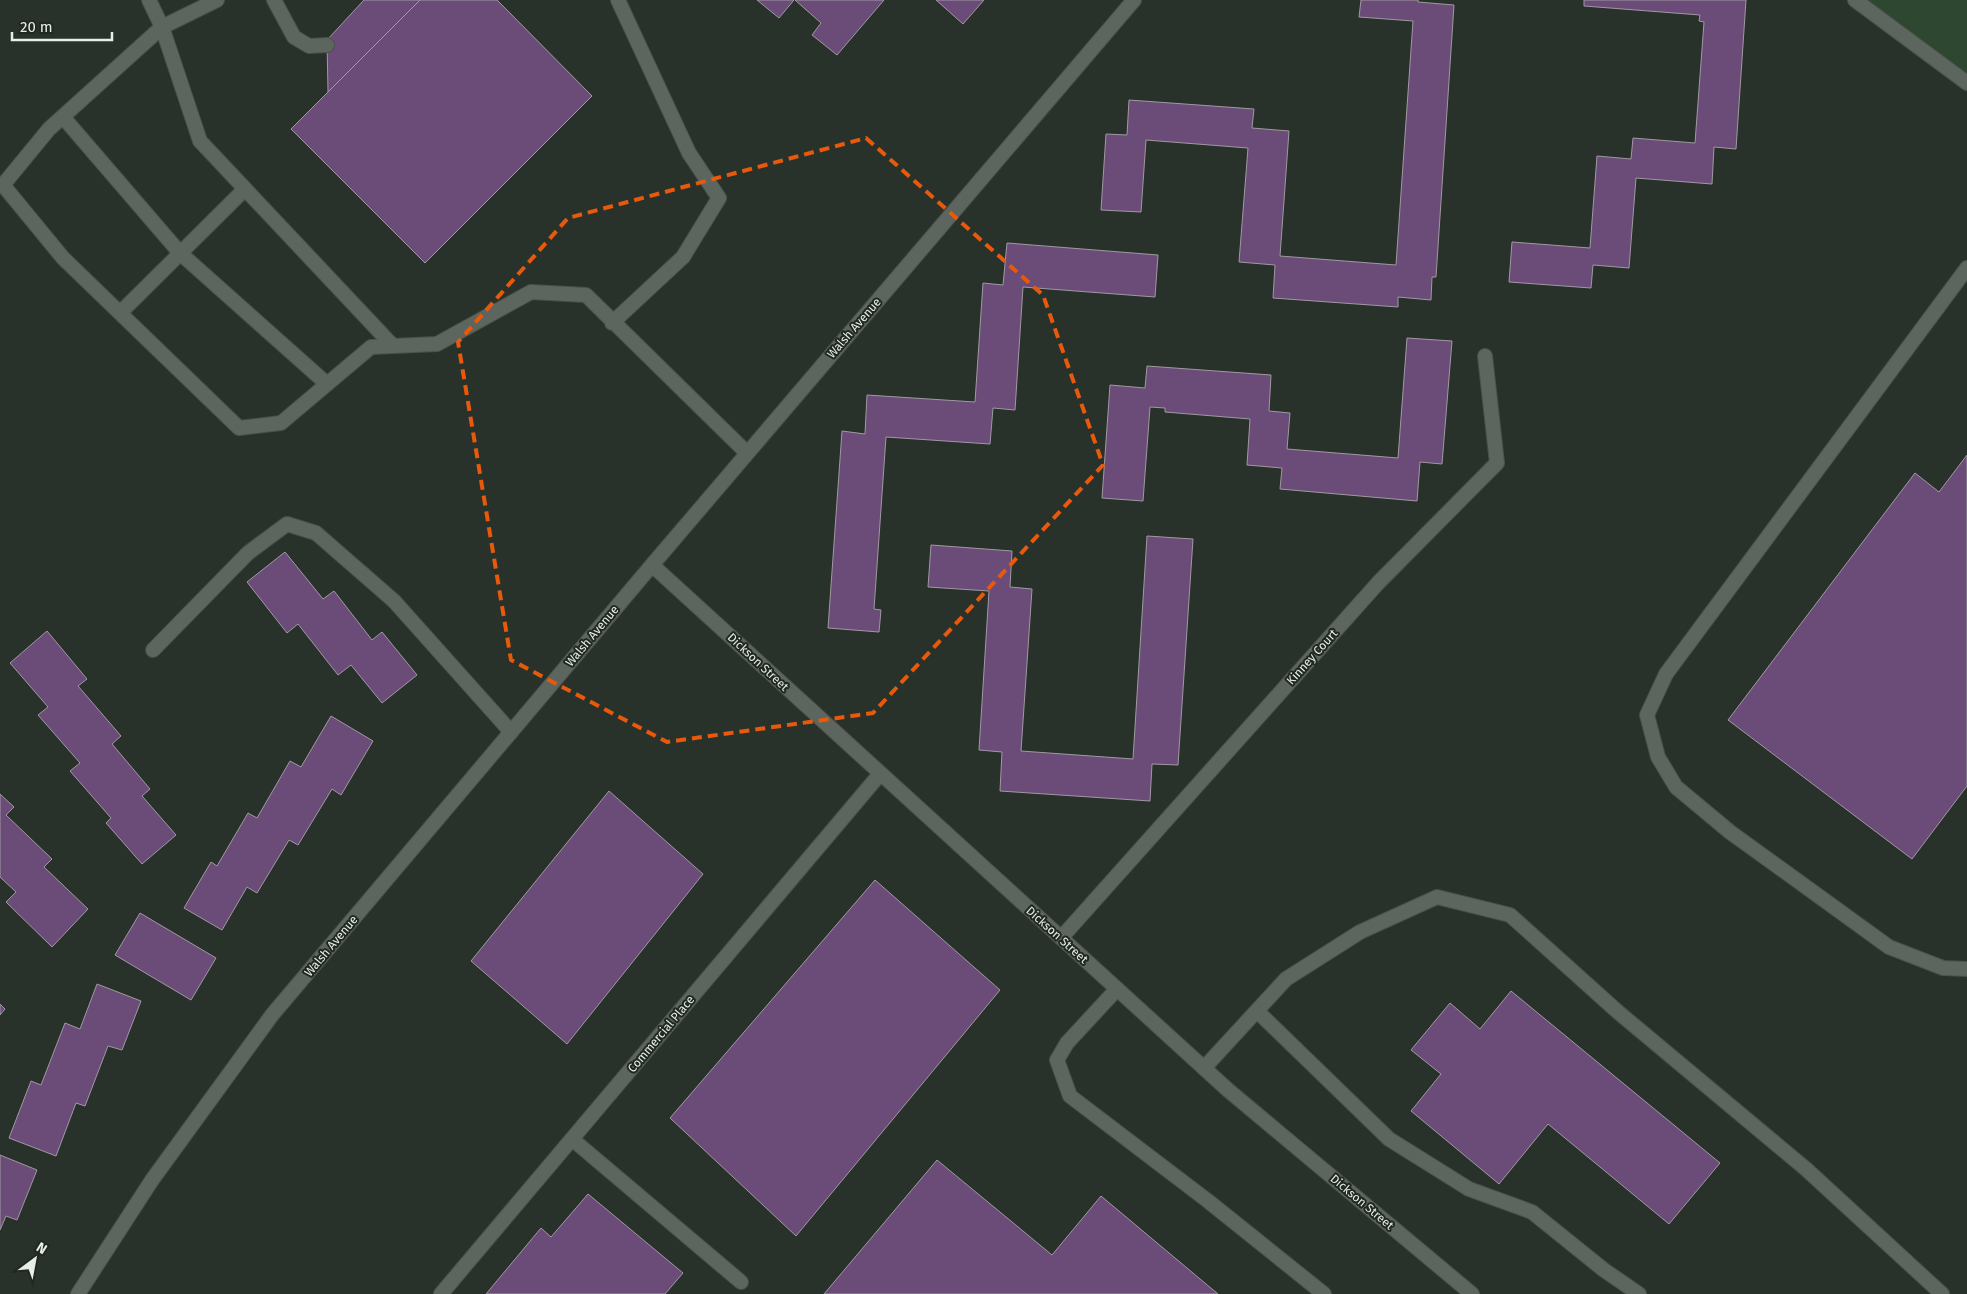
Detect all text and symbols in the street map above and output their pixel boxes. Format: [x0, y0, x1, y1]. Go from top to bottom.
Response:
scale bar [12, 10, 112, 42]
text: 20 m [20, 18, 53, 36]
street label: Walsh Avenue [824, 295, 884, 361]
street label: Walsh Avenue [562, 603, 622, 669]
street label: Kinney Court [1284, 626, 1341, 688]
street label: Dickson Street [725, 630, 792, 694]
street label: Dickson Street [1023, 904, 1091, 967]
street label: Walsh Avenue [301, 913, 361, 979]
street label: Commercial Place [625, 993, 697, 1075]
street label: Dickson Street [1327, 1171, 1397, 1233]
north arrow [10, 1234, 60, 1284]
text: N [33, 1239, 50, 1258]

